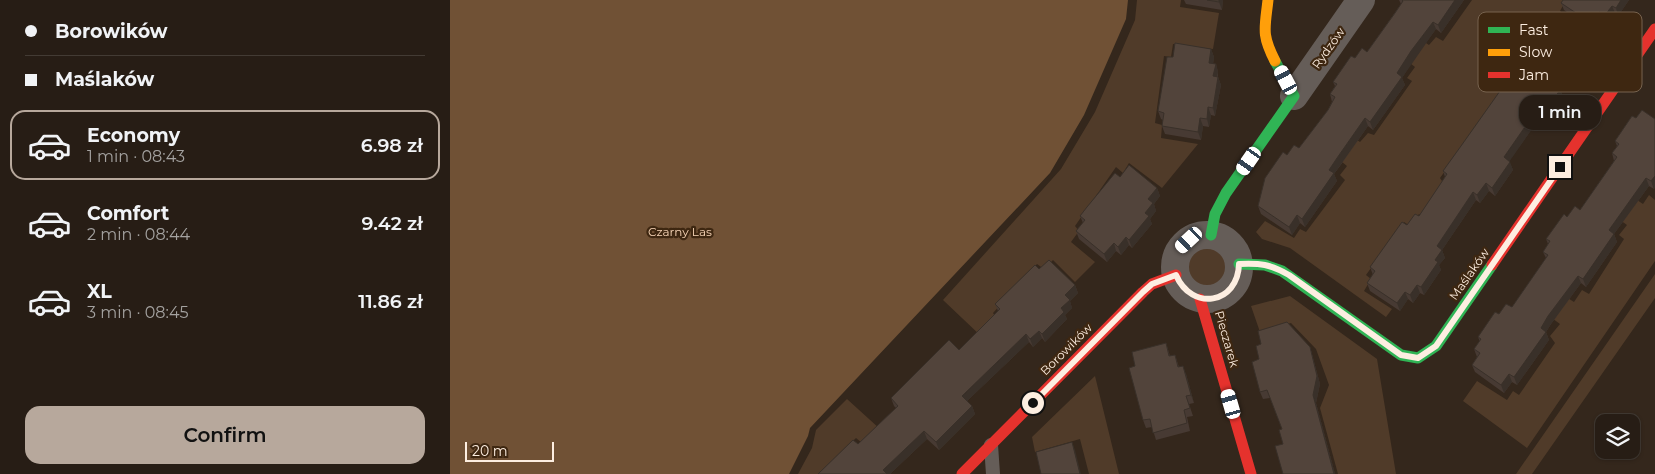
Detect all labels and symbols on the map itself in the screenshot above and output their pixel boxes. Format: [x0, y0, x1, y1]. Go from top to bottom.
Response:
legend [1478, 12, 1642, 92]
text: Fast [1519, 21, 1549, 39]
street label: Rydzów [1308, 24, 1348, 72]
text: Slow [1519, 43, 1553, 61]
car [1272, 63, 1299, 97]
text: Jam [1518, 66, 1549, 84]
callout: 1 min [1519, 94, 1601, 130]
car [1234, 144, 1263, 178]
route end [1549, 156, 1571, 178]
park label: Czarny Las [648, 224, 712, 239]
car [1172, 224, 1205, 256]
street label: Maślaków [1446, 245, 1492, 303]
street label: Pieczarek [1212, 309, 1242, 370]
street label: Borowików [1037, 320, 1095, 378]
car [1219, 388, 1242, 420]
route start [1022, 392, 1044, 414]
scale bar [465, 439, 554, 462]

